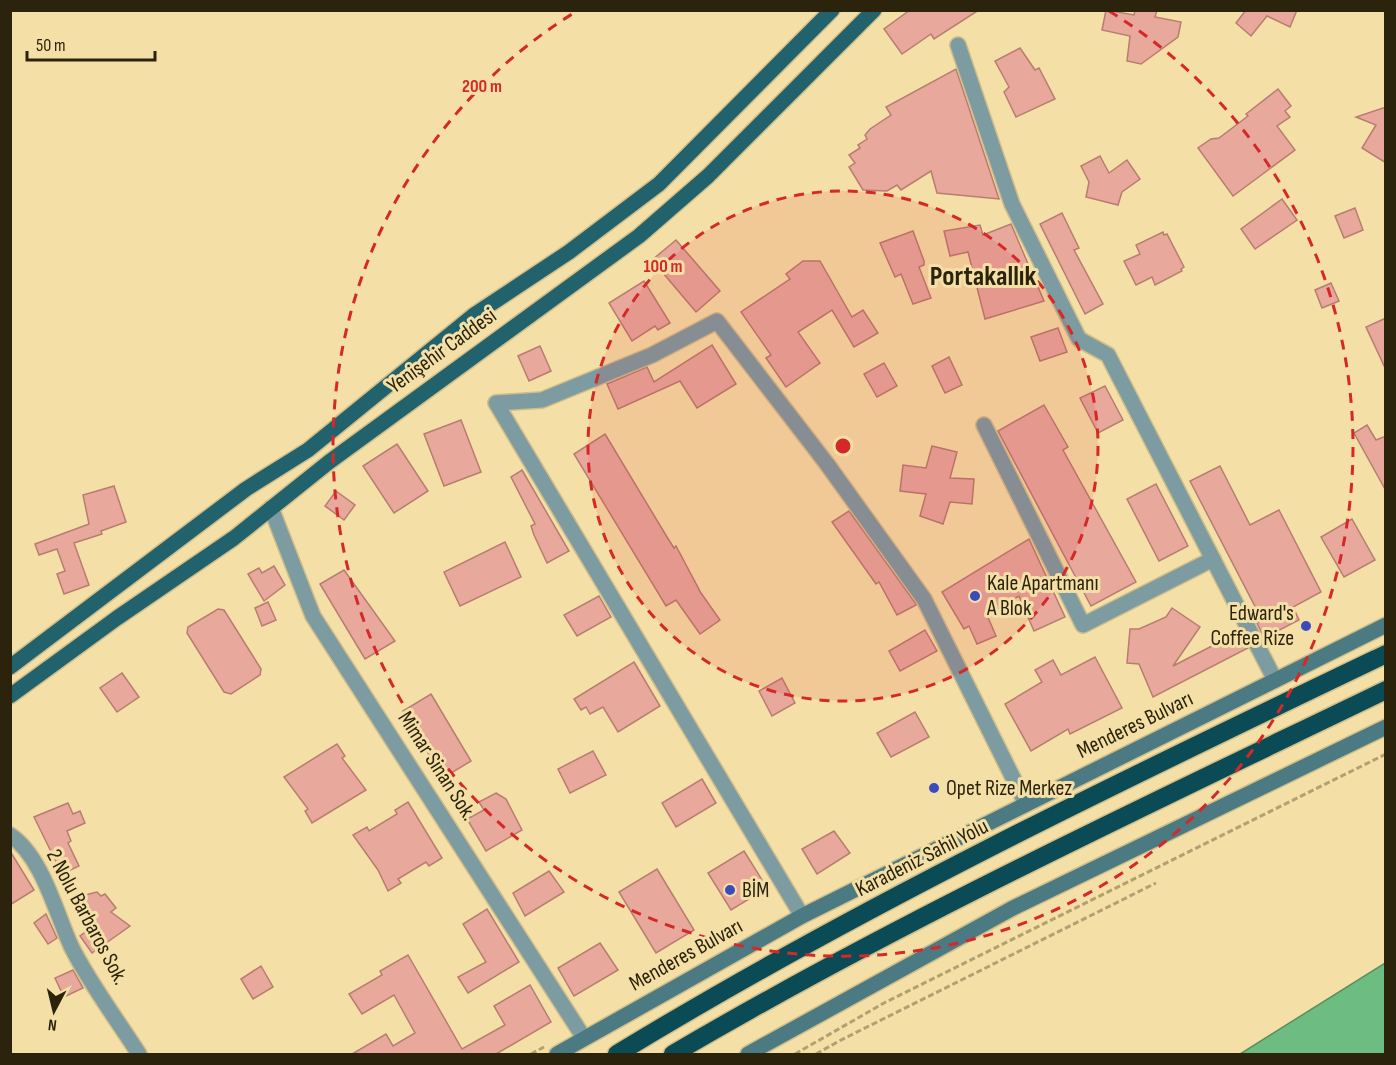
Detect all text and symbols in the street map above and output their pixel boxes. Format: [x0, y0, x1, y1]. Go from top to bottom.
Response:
scale bar [27, 24, 154, 62]
text: 50 m [36, 35, 66, 56]
text: 200 m [462, 76, 502, 97]
text: 100 m [644, 256, 683, 277]
district label: Portakallık [930, 260, 1037, 293]
street label: Yenişehir Caddesi [382, 302, 502, 400]
centre of rings [833, 436, 853, 456]
place label: Kale Apartmanı A Blok [986, 570, 1099, 622]
marker: Kale Apartmanı A Blok [968, 589, 982, 603]
place label: Edward's Coffee Rize [1210, 600, 1294, 652]
marker: Edward's Coffee Rize [1299, 619, 1313, 633]
street label: Menderes Bulvarı [1073, 685, 1197, 765]
street label: Mimar Sinan Sok. [392, 706, 482, 826]
place label: Opet Rize Merkez [946, 775, 1072, 802]
marker: Opet Rize Merkez [927, 781, 941, 795]
street label: Karadeniz Sahil Yolu [851, 813, 993, 903]
street label: 2 Nolu Barbaros Sok. [40, 845, 134, 989]
place label: BİM [742, 877, 769, 904]
marker: BİM [723, 883, 737, 897]
street label: Menderes Bulvarı [624, 913, 748, 997]
north arrow [24, 981, 84, 1041]
text: N [47, 1014, 58, 1034]

